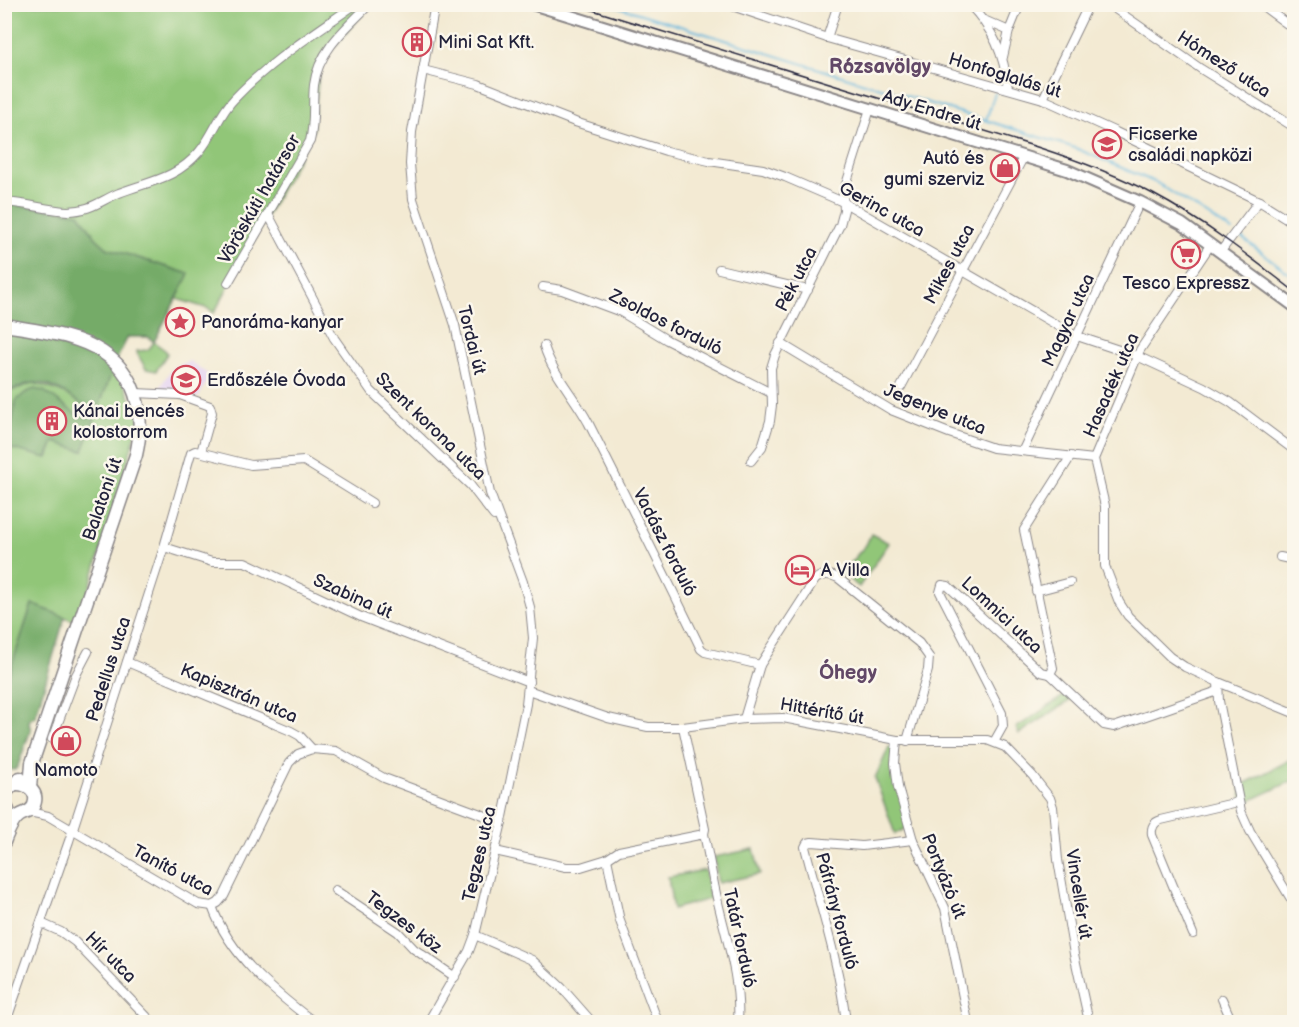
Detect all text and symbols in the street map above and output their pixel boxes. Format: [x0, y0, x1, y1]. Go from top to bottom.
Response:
building icon: Mini Sat Kft. [401, 26, 433, 58]
street label: Hómező utca [1173, 26, 1274, 102]
place label: Mini Sat Kft. [438, 32, 534, 53]
street label: Honfoglalás út [946, 48, 1064, 103]
district label: Rózsavölgy [829, 55, 932, 79]
street label: Ady Endre út [880, 85, 984, 136]
place label: Ficserke családi napközi [1128, 124, 1252, 166]
school or university icon: Ficserke családi napközi [1091, 128, 1123, 160]
street label: Vöröskúti határsor [214, 130, 305, 268]
place label: Autó és gumi szerviz [884, 148, 984, 190]
shop icon: Autó és gumi szerviz [989, 152, 1021, 184]
street label: Gerinc utca [835, 177, 928, 241]
street label: Mikes utca [920, 221, 979, 308]
supermarket icon: Tesco Expressz [1170, 238, 1202, 270]
street label: Pék utca [771, 243, 822, 315]
street label: Magyar utca [1038, 270, 1099, 370]
place label: Tesco Expressz [1122, 273, 1250, 294]
street label: Zsoldos forduló [605, 284, 726, 360]
street label: Tordai út [453, 303, 490, 377]
place icon: Panoráma-kanyar [164, 306, 196, 338]
place label: Panoráma-kanyar [201, 312, 344, 333]
street label: Hasadék utca [1079, 330, 1144, 441]
school or university icon: Erdőszéle Óvoda [170, 364, 202, 396]
place label: Erdőszéle Óvoda [207, 368, 346, 391]
street label: Szent korona utca [371, 368, 490, 484]
street label: Jegenye utca [881, 379, 989, 439]
place label: Kánai bencés kolostorrom [73, 401, 184, 443]
building icon: Kánai bencés kolostorrom [36, 405, 68, 437]
street label: Balatoni út [78, 454, 127, 543]
street label: Vadász forduló [628, 485, 701, 600]
hotel icon: A Villa [784, 554, 816, 586]
place label: A Villa [821, 560, 870, 581]
street label: Szabina út [310, 570, 396, 623]
street label: Lomnici utca [957, 573, 1046, 658]
street label: Pedellus utca [82, 614, 135, 724]
district label: Óhegy [819, 658, 878, 685]
street label: Kapisztrán utca [177, 659, 301, 728]
street label: Hittérítő út [778, 694, 866, 729]
shop icon: Namoto [50, 725, 82, 757]
place label: Namoto [34, 760, 98, 781]
street label: Tegzes utca [458, 804, 501, 904]
street label: Portyázó út [917, 831, 970, 922]
street label: Tanító utca [129, 840, 217, 900]
street label: Vincellér út [1061, 847, 1096, 941]
street label: Páfrány forduló [811, 850, 862, 972]
street label: Tatár forduló [719, 886, 760, 990]
street label: Tegzes köz [361, 887, 446, 958]
street label: Hír utca [81, 927, 141, 987]

